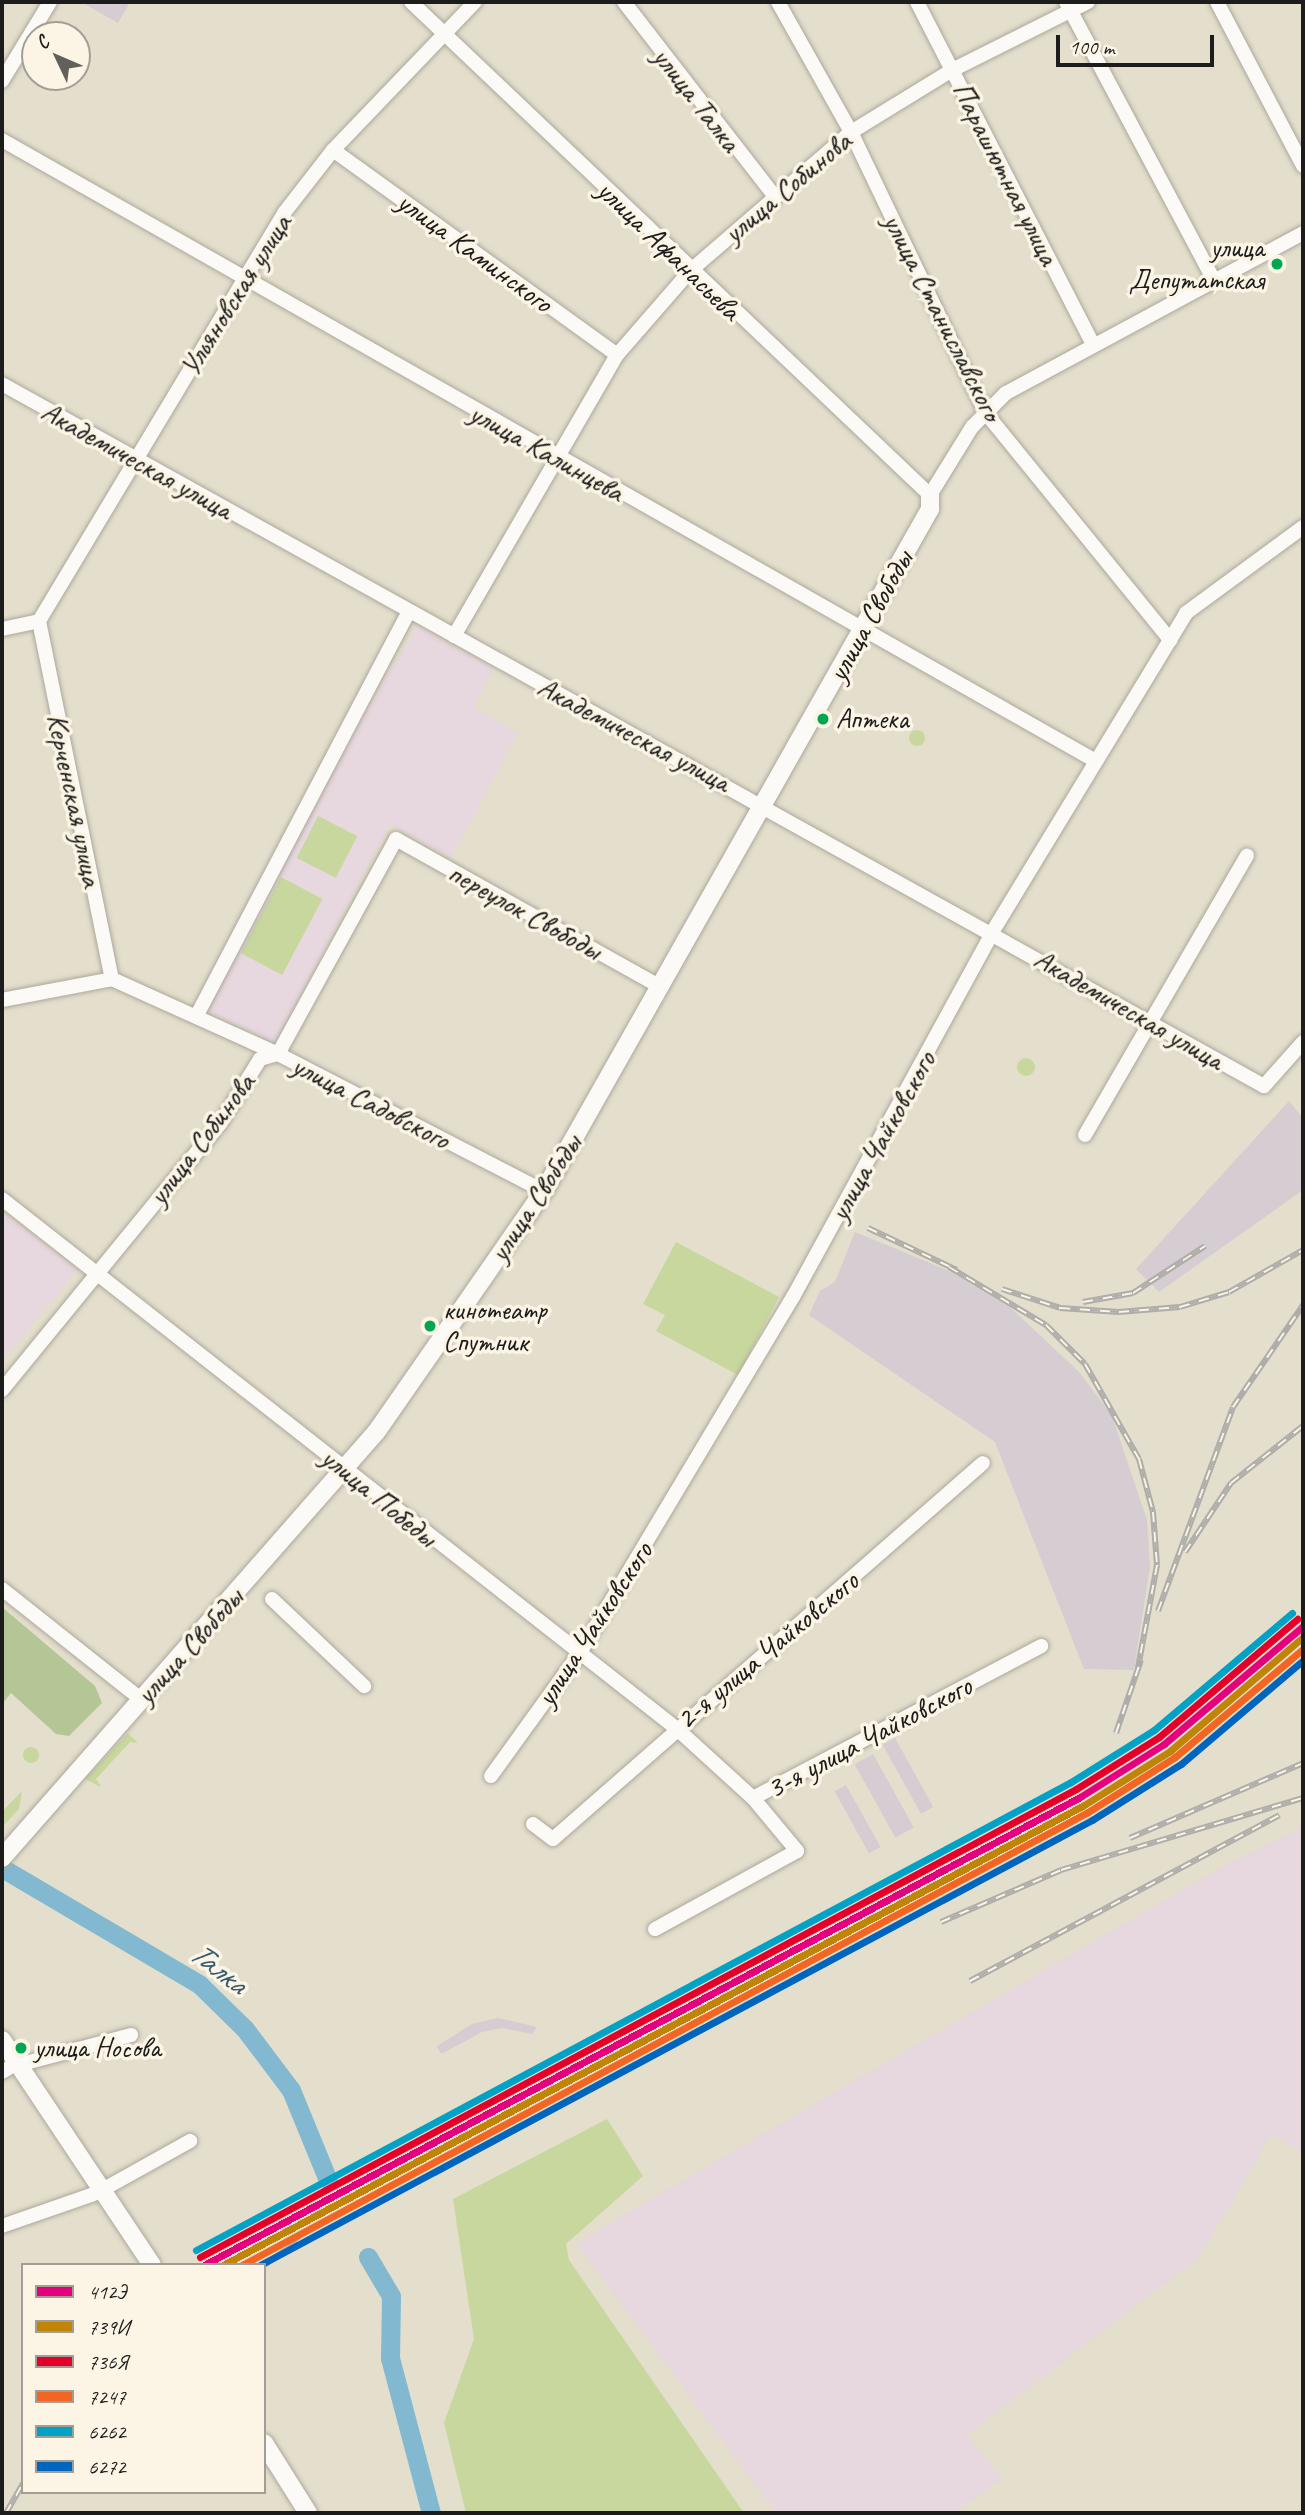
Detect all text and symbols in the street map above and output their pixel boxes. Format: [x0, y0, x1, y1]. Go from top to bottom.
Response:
north arrow [21, 21, 91, 91]
scale bar [1060, 21, 1218, 65]
text: С [30, 31, 54, 54]
text: 100 m [1069, 34, 1114, 60]
street label: улица Талка [645, 39, 749, 159]
street label: Парашютная улица [944, 74, 1068, 272]
street label: улица Собинова [715, 123, 859, 251]
street label: улица Афанасьева [590, 172, 748, 328]
street label: улица Каминского [390, 183, 560, 321]
street label: Ульяновская улица [171, 207, 299, 383]
street label: улица Станиславского [875, 207, 1011, 427]
place label: улица Депутатская [1129, 231, 1264, 297]
marker: улица Депутатская [1270, 257, 1284, 271]
street label: Академическая улица [35, 393, 239, 527]
street label: улица Калинцева [463, 394, 631, 510]
street label: улица Свободы [820, 545, 920, 687]
street label: Академическая улица [532, 668, 736, 800]
place label: Аптека [836, 702, 908, 736]
street label: Керченская улица [39, 709, 111, 891]
marker: Аптека [816, 712, 830, 726]
street label: переулок Свободы [443, 855, 607, 967]
street label: Академическая улица [1028, 940, 1230, 1078]
street label: улица Чайковского [821, 1045, 943, 1227]
street label: улица Садовского [285, 1046, 457, 1158]
street label: улица Собинова [139, 1066, 263, 1212]
street label: улица Свободы [481, 1129, 589, 1267]
place label: кинотеатр Спутник [443, 1293, 547, 1359]
marker: кинотеатр Спутник [423, 1319, 437, 1333]
street label: улица Победы [314, 1440, 444, 1554]
street label: улица Чайковского [528, 1535, 660, 1713]
street label: 2-я улица Чайковского [667, 1562, 867, 1738]
street label: улица Свободы [128, 1581, 250, 1711]
street label: 3-я улица Чайковского [759, 1667, 979, 1807]
water label: Талка [182, 1934, 254, 2002]
place label: улица Носова [34, 2031, 160, 2065]
marker: улица Носова [14, 2041, 28, 2055]
legend [21, 2263, 266, 2494]
text: 412Э [88, 2279, 127, 2305]
text: 739И [88, 2314, 130, 2340]
text: 736Я [88, 2349, 128, 2375]
text: 7247 [88, 2384, 126, 2410]
text: 6262 [88, 2419, 126, 2445]
text: 6272 [88, 2454, 126, 2480]

